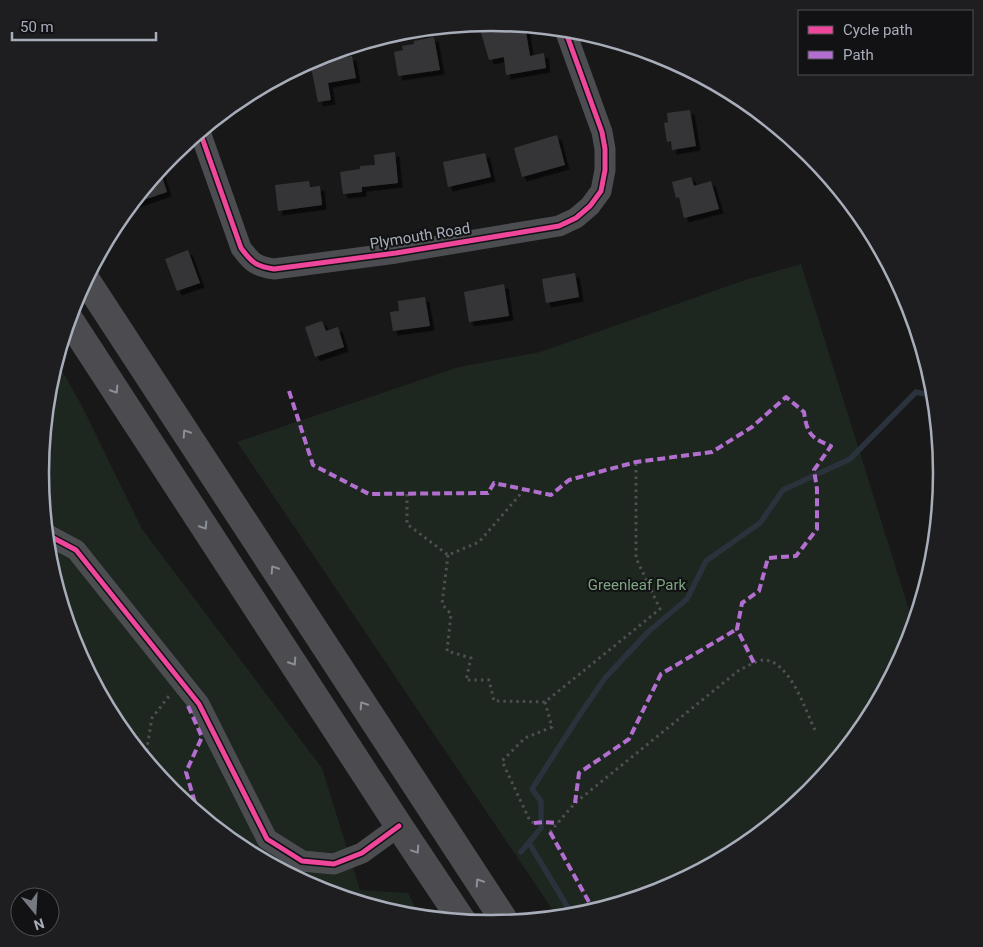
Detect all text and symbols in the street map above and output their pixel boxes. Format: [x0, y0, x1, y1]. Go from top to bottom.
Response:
scale bar [12, 10, 156, 42]
legend [798, 10, 973, 75]
text: 50 m [20, 18, 54, 36]
text: Cycle path [843, 21, 913, 39]
text: Path [843, 46, 874, 64]
street label: Plymouth Road [368, 219, 472, 253]
one-way arrow [109, 384, 118, 393]
one-way arrow [182, 429, 192, 438]
one-way arrow [198, 520, 207, 529]
one-way arrow [271, 565, 281, 574]
park label: Greenleaf Park [588, 576, 687, 594]
one-way arrow [286, 656, 296, 665]
one-way arrow [360, 701, 369, 711]
one-way arrow [410, 844, 419, 854]
one-way arrow [475, 879, 485, 888]
north arrow [10, 887, 60, 937]
text: N [32, 915, 46, 934]

